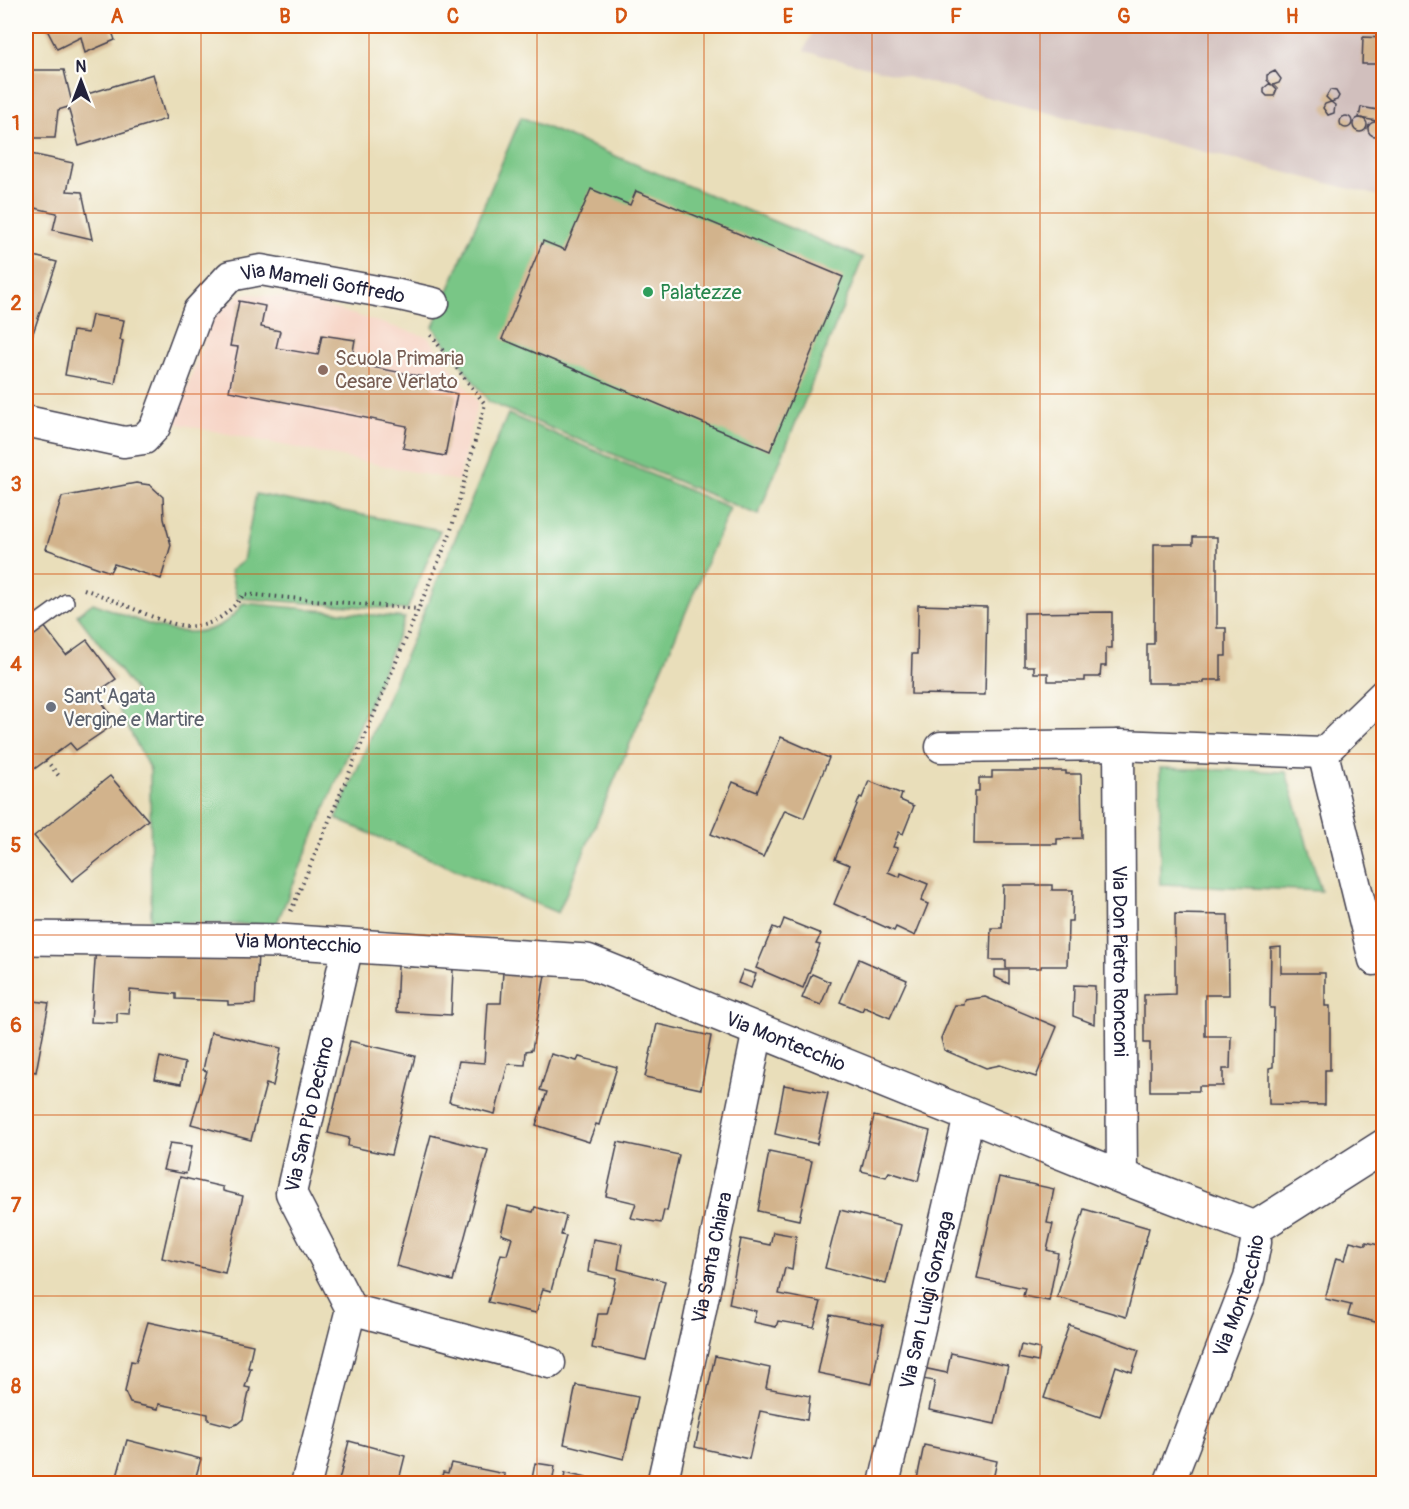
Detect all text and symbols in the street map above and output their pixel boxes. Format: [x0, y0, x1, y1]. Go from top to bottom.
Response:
text: A [111, 4, 124, 29]
text: B [279, 4, 291, 29]
text: C [447, 4, 459, 29]
text: D [615, 4, 628, 29]
text: E [783, 4, 794, 29]
text: F [950, 4, 962, 29]
text: G [1117, 4, 1131, 29]
text: H [1286, 4, 1299, 29]
north arrow [51, 51, 111, 111]
text: N [76, 57, 87, 77]
text: 1 [12, 111, 20, 136]
street label: Via Mameli Goffredo [238, 257, 408, 309]
place label: Palatezze [660, 280, 742, 305]
marker: Palatezze [641, 285, 655, 299]
text: 2 [10, 291, 22, 316]
place label: Scuola Primaria Cesare Verlato [335, 346, 464, 394]
marker: Scuola Primaria Cesare Verlato [316, 363, 330, 377]
text: 3 [10, 472, 22, 497]
text: 4 [10, 652, 22, 677]
place label: Sant'Agata Vergine e Martire [63, 684, 204, 732]
marker: Sant'Agata Vergine e Martire [44, 700, 58, 714]
text: 5 [11, 833, 22, 858]
street label: Via Don Pietro Ronconi [1107, 865, 1134, 1057]
street label: Via Montecchio [234, 928, 363, 959]
street label: Via Montecchio [722, 1006, 850, 1077]
text: 6 [10, 1013, 22, 1038]
street label: Via San Pio Decimo [279, 1034, 339, 1195]
street label: Via Santa Chiara [686, 1189, 737, 1325]
text: 7 [11, 1193, 22, 1218]
street label: Via San Luigi Gonzaga [894, 1208, 959, 1392]
street label: Via Montecchio [1207, 1234, 1269, 1361]
text: 8 [11, 1374, 21, 1399]

